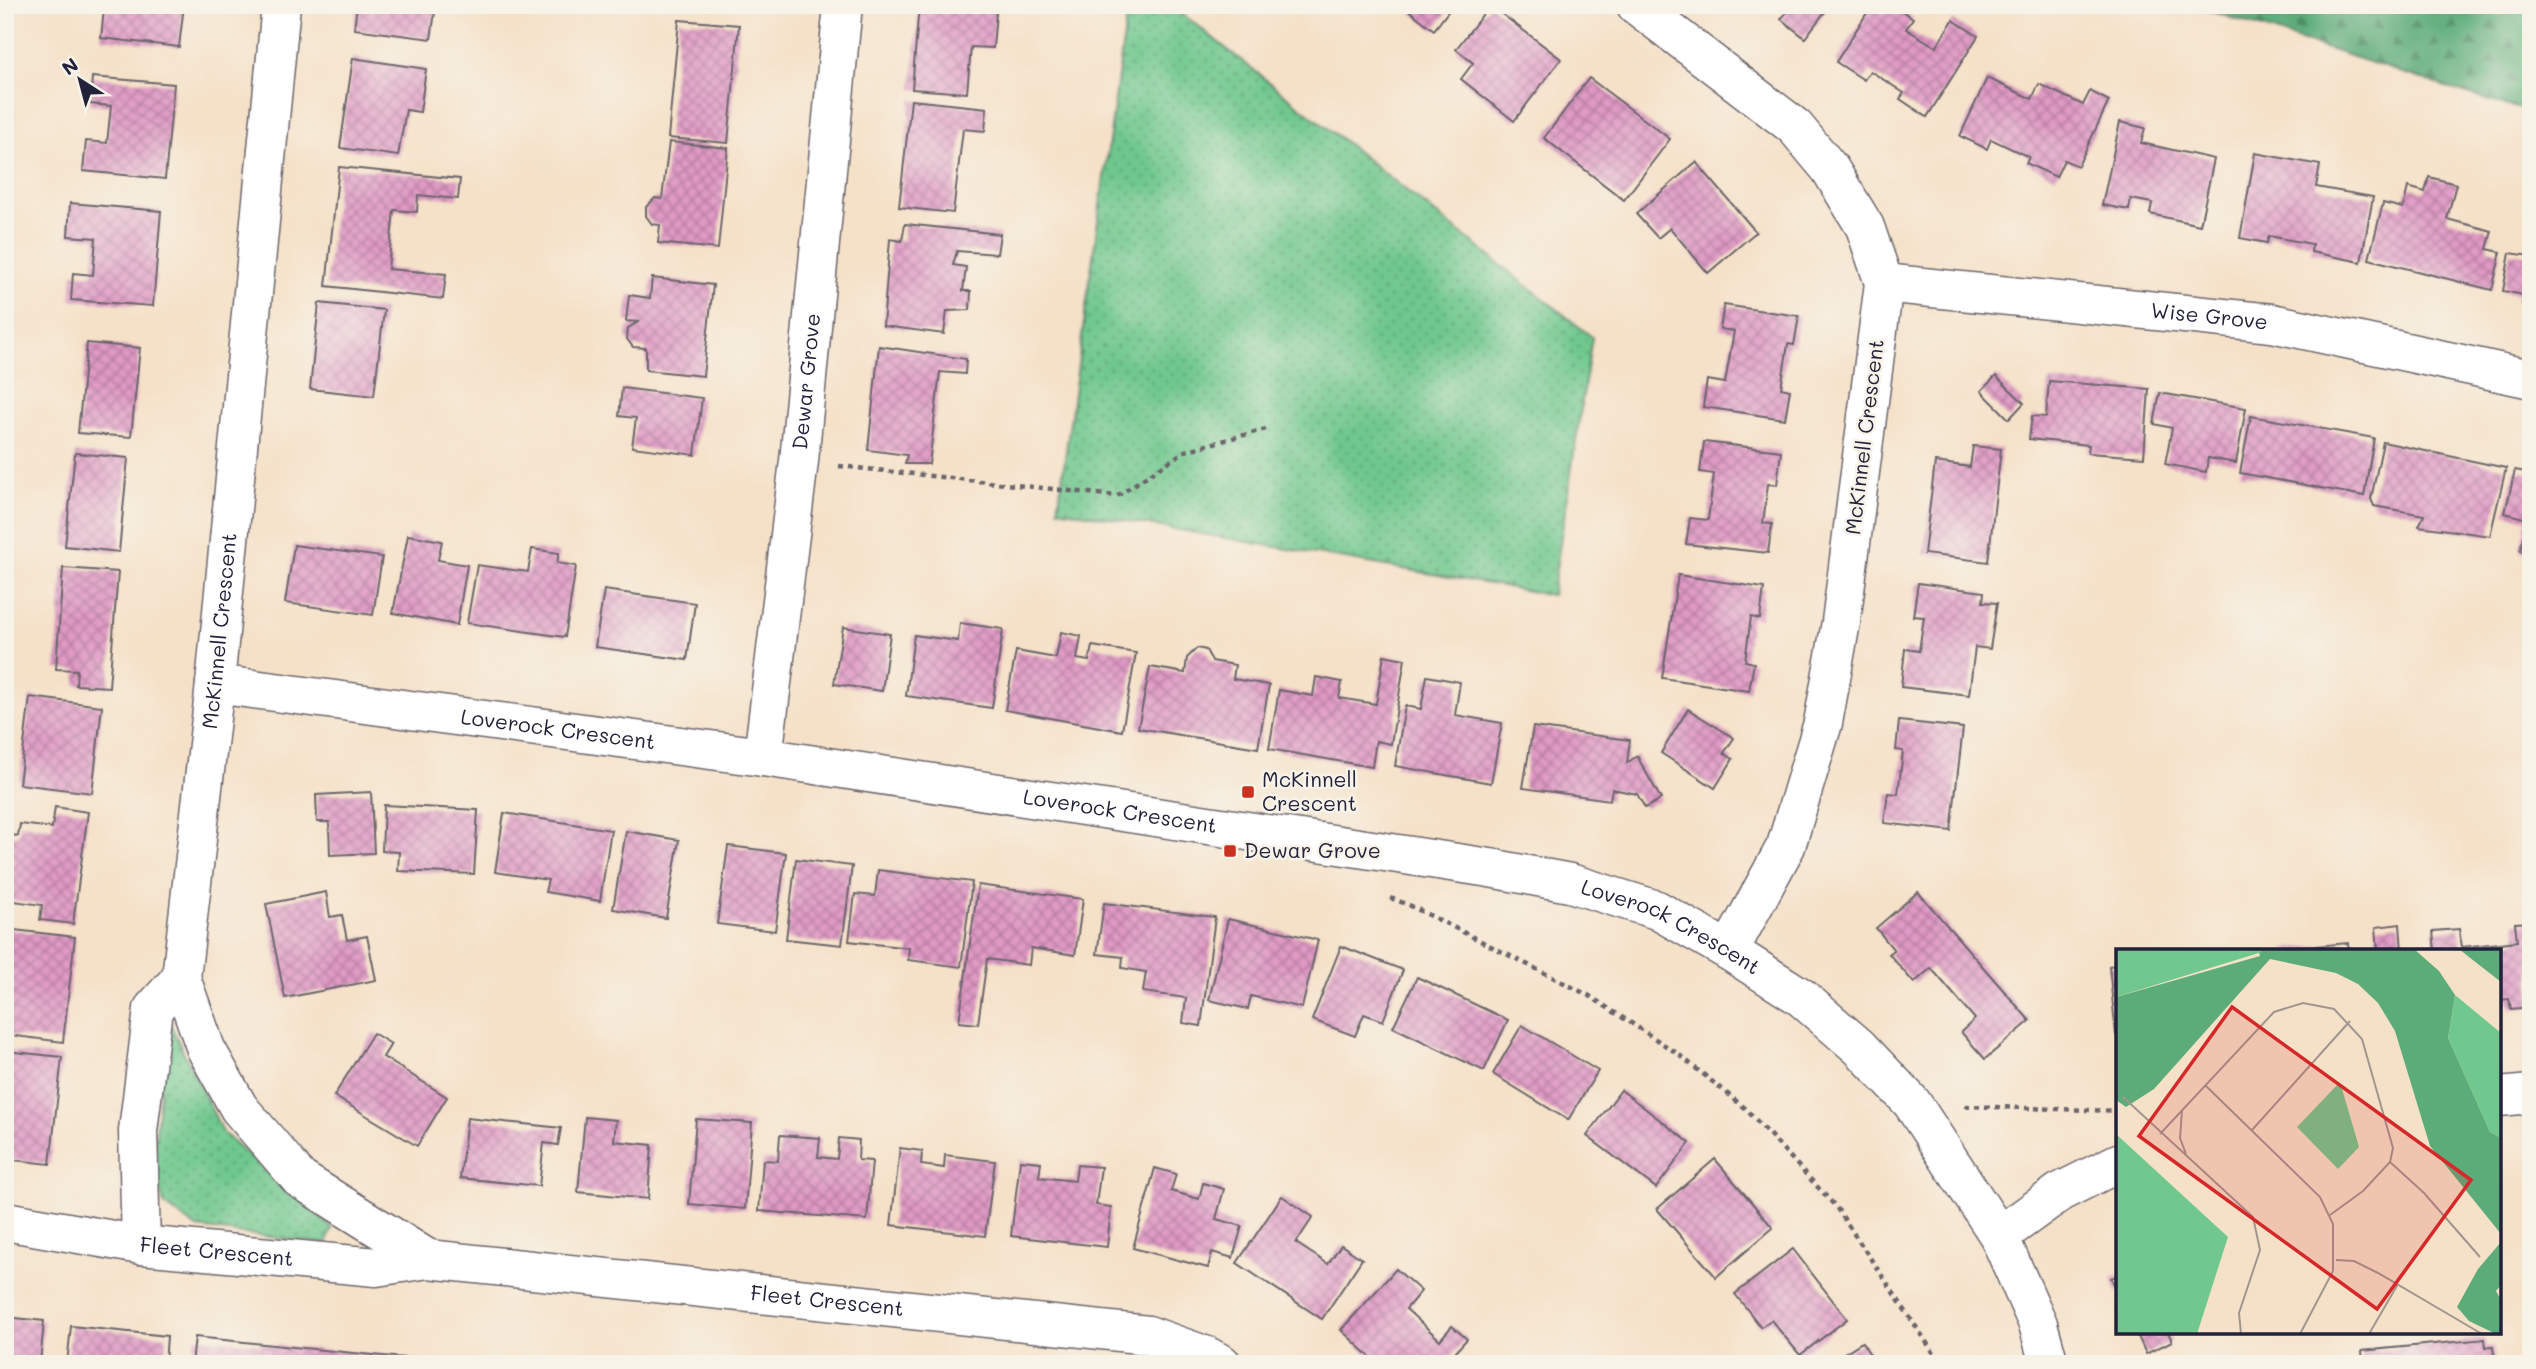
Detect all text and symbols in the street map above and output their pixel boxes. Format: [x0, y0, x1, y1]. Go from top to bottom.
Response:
north arrow [46, 46, 116, 116]
text: N [57, 51, 83, 80]
street label: Wise Grove [2150, 296, 2269, 334]
street label: Dewar Grove [785, 312, 825, 451]
street label: McKinnell Crescent [1838, 338, 1889, 536]
street label: McKinnell Crescent [195, 532, 242, 730]
street label: Loverock Crescent [459, 702, 657, 755]
place label: McKinnell Crescent [1262, 765, 1357, 816]
street label: Loverock Crescent [1021, 782, 1219, 838]
marker: McKinnell Crescent [1240, 784, 1256, 800]
place label: Dewar Grove [1244, 836, 1381, 863]
marker: Dewar Grove [1222, 843, 1238, 859]
street label: Loverock Crescent [1578, 872, 1766, 980]
inset map [2116, 949, 2501, 1334]
street label: Fleet Crescent [139, 1230, 295, 1271]
street label: Fleet Crescent [749, 1278, 905, 1321]

